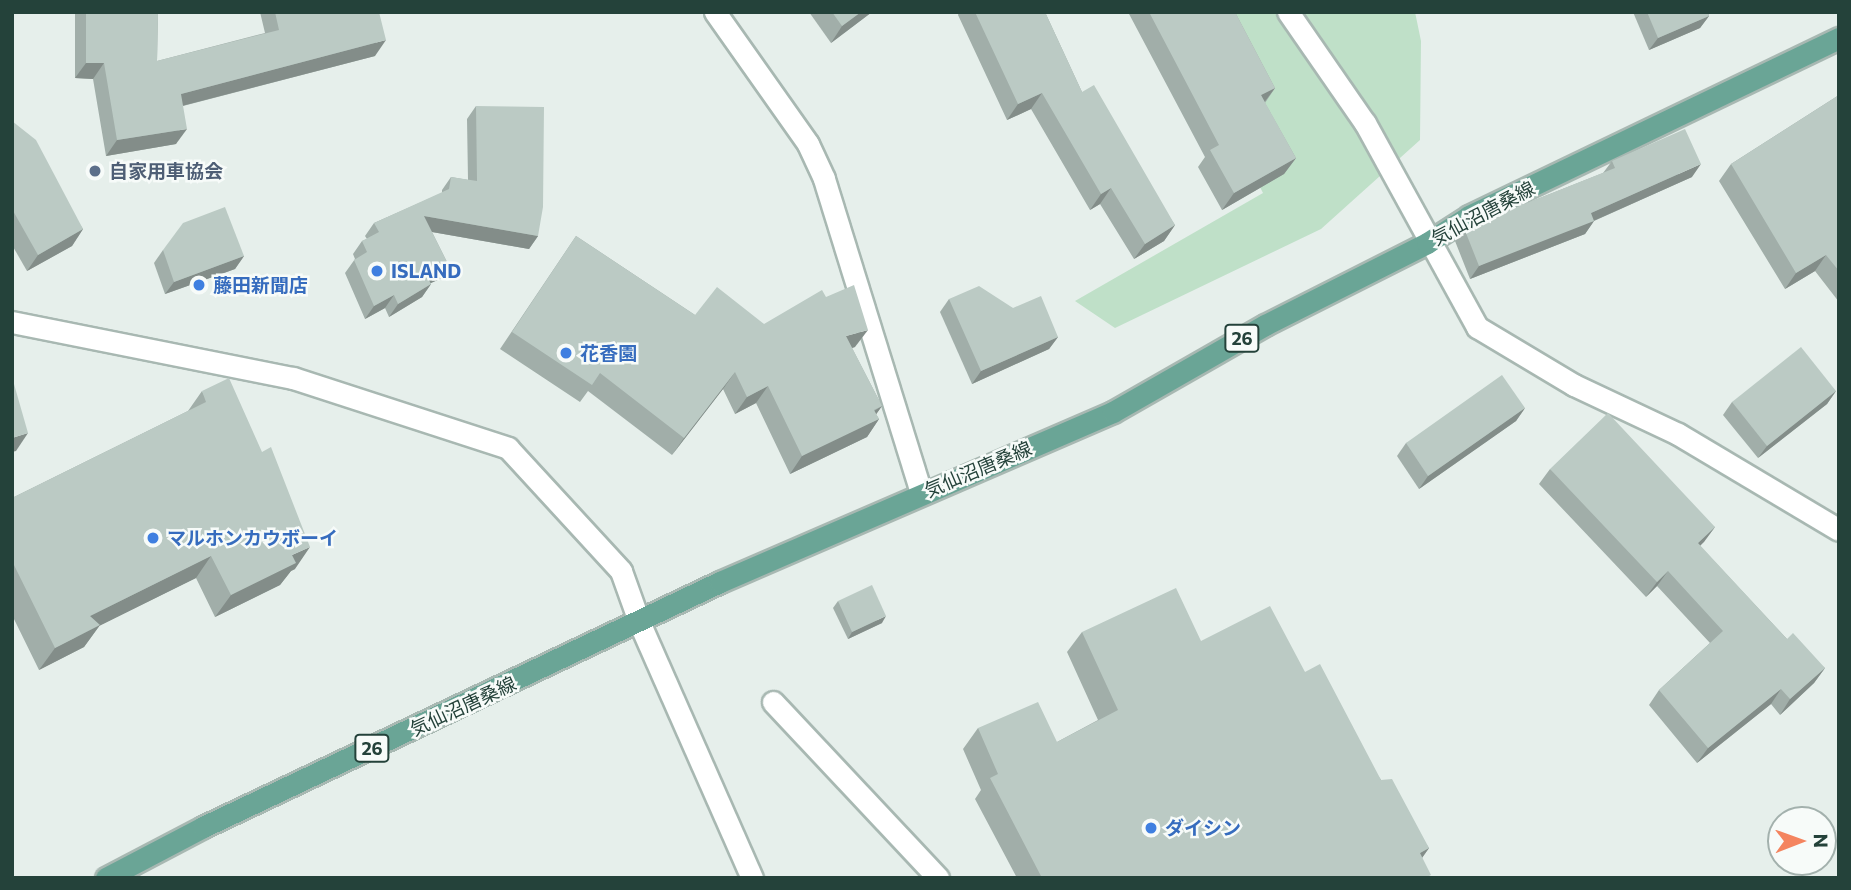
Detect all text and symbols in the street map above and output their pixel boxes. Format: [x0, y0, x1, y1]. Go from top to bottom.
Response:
place label: 自家用車協会 [109, 160, 223, 182]
marker: 自家用車協会 [87, 163, 103, 179]
street label: 気仙沼唐桑線 [1427, 176, 1539, 250]
place label: ISLAND [391, 260, 461, 282]
marker: ISLAND [369, 263, 385, 279]
place label: 藤田新聞店 [213, 274, 308, 296]
marker: 藤田新聞店 [191, 277, 207, 293]
road number: 26 [1223, 324, 1261, 352]
place label: 花香園 [580, 342, 637, 364]
marker: 花香園 [558, 345, 574, 361]
street label: 気仙沼唐桑線 [921, 436, 1035, 502]
place label: マルホンカウボーイ [167, 527, 338, 549]
marker: マルホンカウボーイ [145, 530, 161, 546]
street label: 気仙沼唐桑線 [407, 672, 519, 740]
road number: 26 [353, 734, 391, 762]
north arrow [1767, 806, 1837, 876]
place label: ダイシン [1165, 817, 1241, 839]
marker: ダイシン [1143, 820, 1159, 836]
text: N [1810, 833, 1833, 848]

